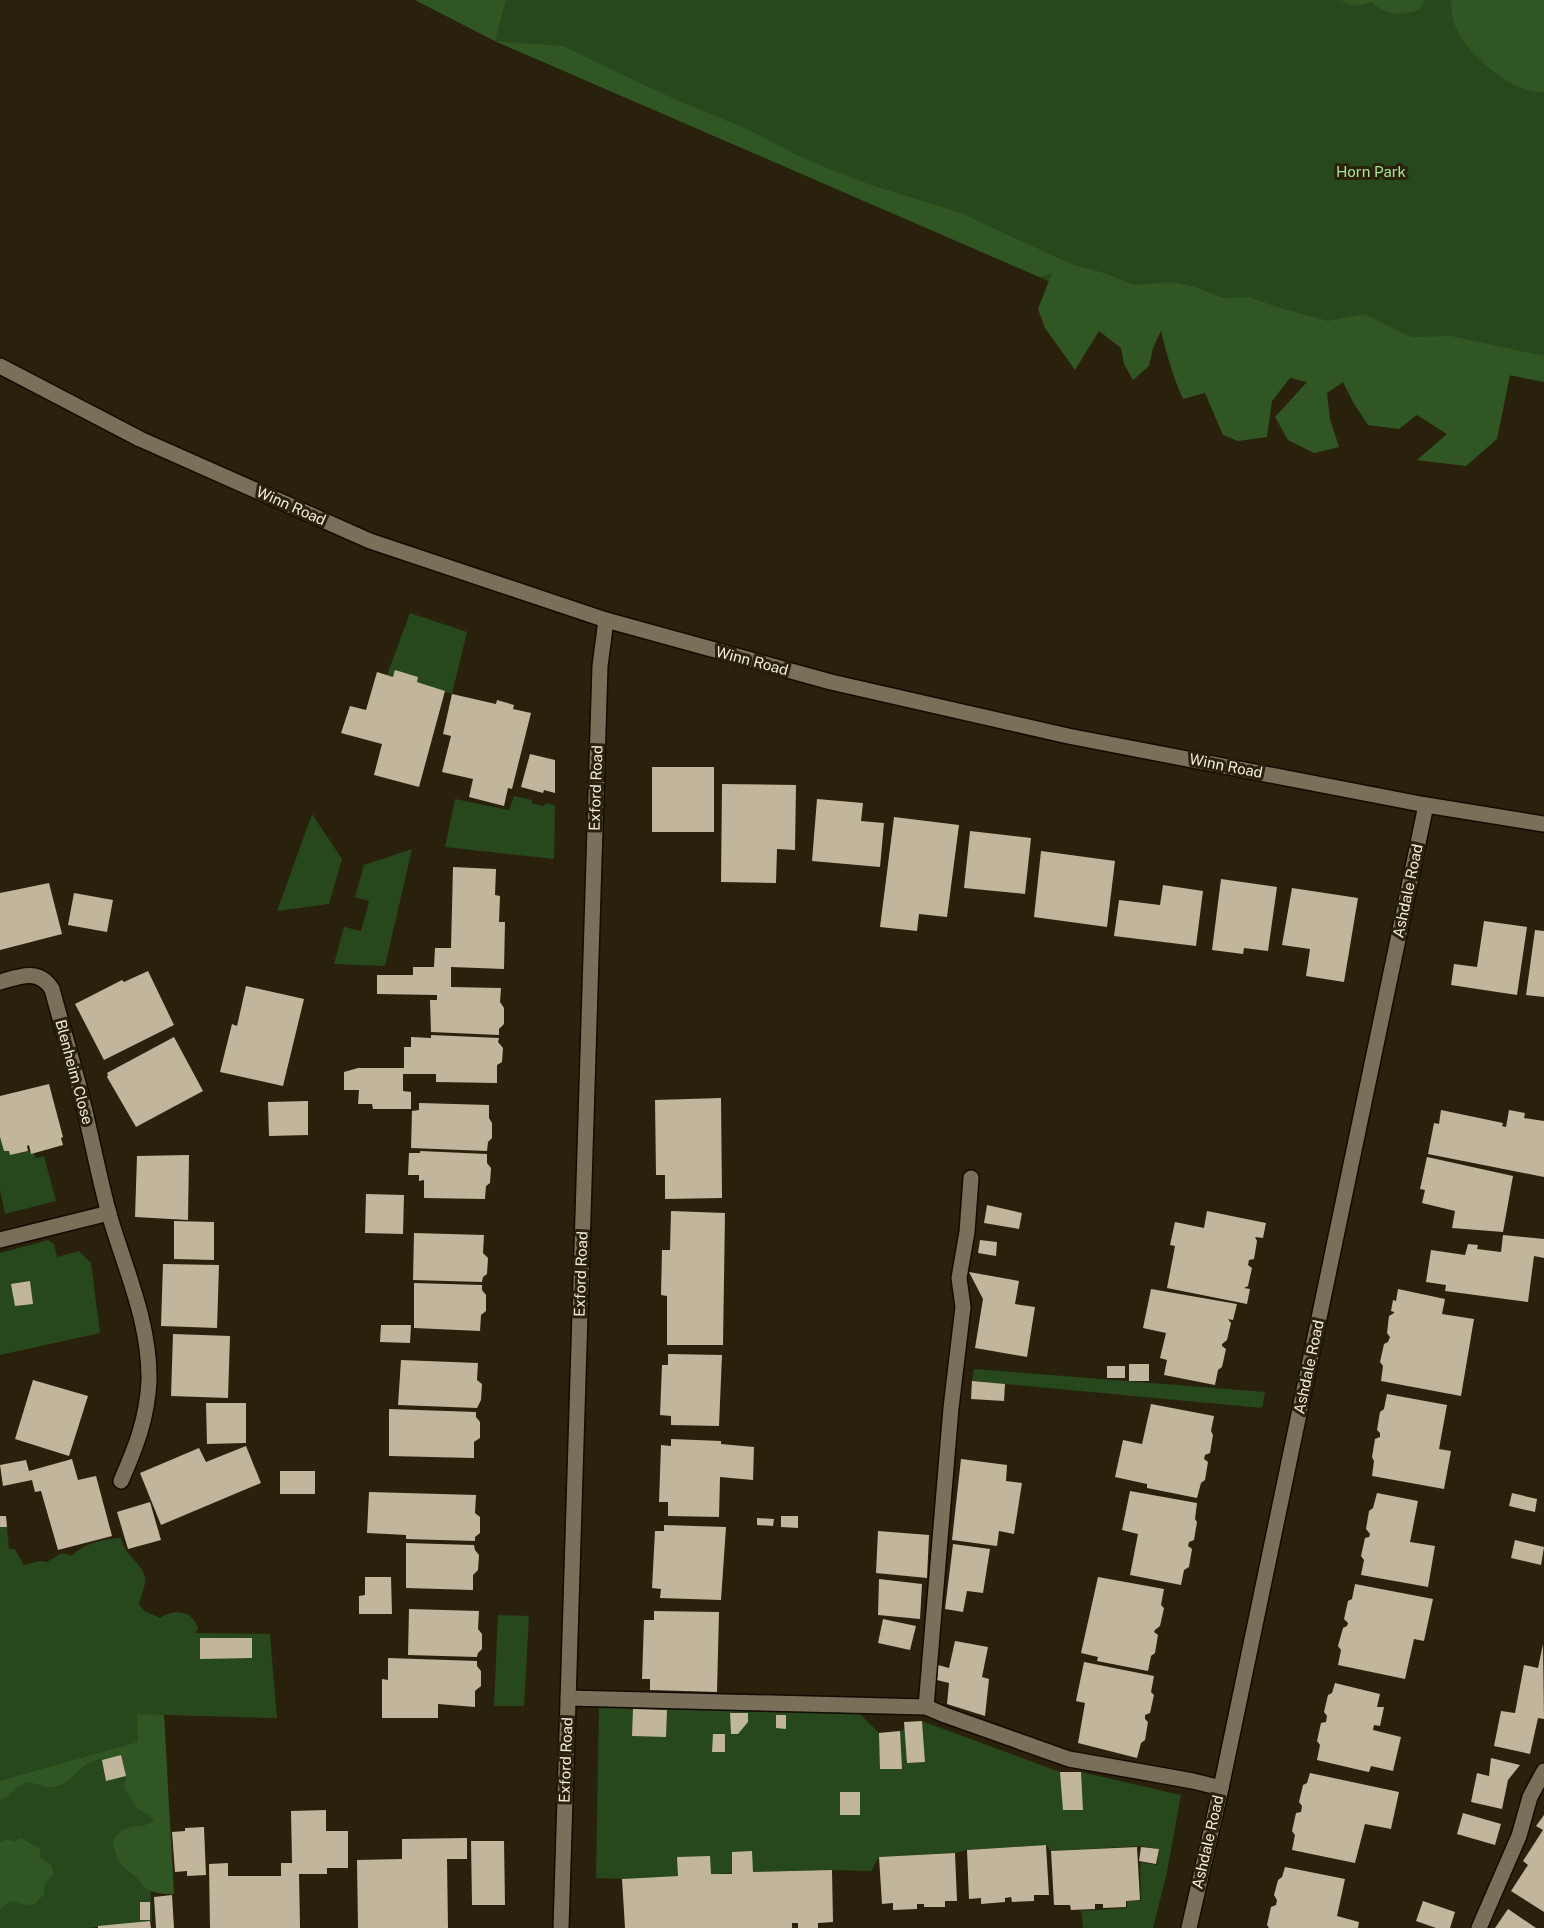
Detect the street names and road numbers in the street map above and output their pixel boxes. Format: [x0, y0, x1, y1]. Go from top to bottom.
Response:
street label: Winn Road [254, 483, 329, 528]
street label: Winn Road [714, 643, 790, 678]
street label: Exford Road [586, 745, 605, 831]
street label: Winn Road [1188, 750, 1264, 781]
street label: Ashdale Road [1389, 842, 1426, 939]
street label: Blenheim Close [52, 1018, 97, 1126]
street label: Exford Road [571, 1231, 590, 1317]
street label: Ashdale Road [1290, 1318, 1327, 1415]
street label: Exford Road [556, 1717, 575, 1803]
street label: Ashdale Road [1188, 1793, 1227, 1890]

